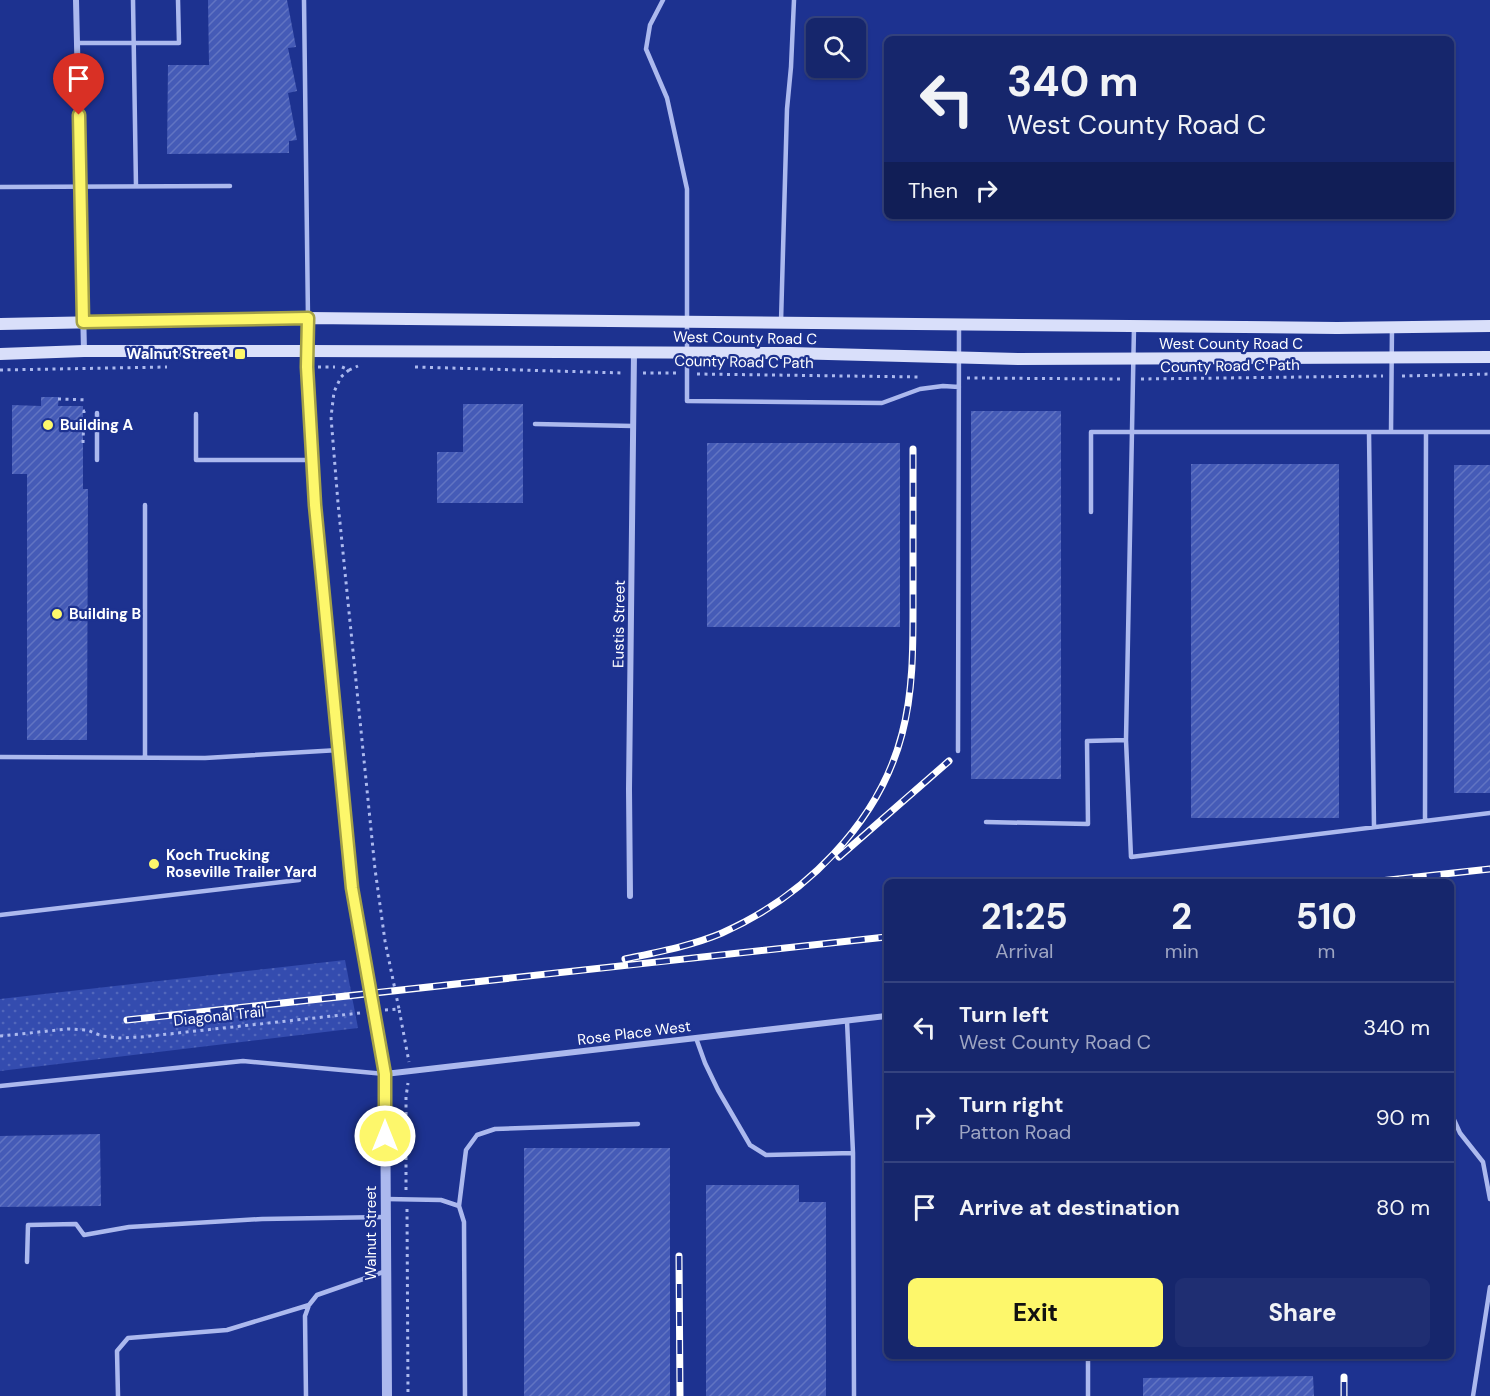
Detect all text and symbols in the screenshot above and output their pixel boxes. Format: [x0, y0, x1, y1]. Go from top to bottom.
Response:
map controls [806, 18, 866, 78]
button: search [806, 18, 866, 78]
pin [53, 53, 104, 115]
text: 340 m [1007, 54, 1139, 109]
icon: left [908, 60, 986, 138]
icon: arrive [62, 62, 95, 95]
text: West County Road C [1007, 107, 1266, 142]
icon: right [970, 174, 1003, 207]
text: Then [908, 176, 958, 205]
street label: West County Road C [673, 327, 817, 349]
street label: West County Road C [1159, 334, 1303, 354]
place label: Walnut Street [126, 344, 228, 364]
marker: Walnut Street [233, 347, 247, 361]
street label: County Road C Path [674, 351, 814, 373]
street label: County Road C Path [1160, 355, 1300, 377]
place label: Building A [60, 415, 134, 435]
marker: Building A [41, 418, 55, 432]
street label: Eustis Street [608, 580, 630, 668]
place label: Building B [69, 604, 141, 624]
marker: Building B [50, 607, 64, 621]
place label: Koch Trucking Roseville Trailer Yard [166, 845, 317, 882]
marker: Koch Trucking Roseville Trailer Yard [147, 857, 161, 871]
text: 21:25 [981, 893, 1068, 940]
text: 2 [1171, 893, 1192, 940]
text: 510 [1296, 893, 1357, 940]
text: Arrival [995, 938, 1053, 964]
text: min [1165, 938, 1199, 964]
text: m [1317, 938, 1335, 964]
text: Turn left [959, 1000, 1049, 1029]
street label: Diagonal Trail [173, 1001, 265, 1031]
icon: left [908, 1011, 941, 1044]
text: 340 m [1363, 1013, 1430, 1042]
street label: Rose Place West [576, 1016, 692, 1050]
text: West County Road C [959, 1029, 1151, 1055]
text: Turn right [959, 1090, 1064, 1119]
icon: right [908, 1101, 941, 1134]
text: 90 m [1376, 1103, 1430, 1132]
position arrow [353, 1104, 417, 1168]
text: Patton Road [959, 1119, 1071, 1145]
street label: Walnut Street [361, 1185, 381, 1280]
icon: arrive [908, 1191, 941, 1224]
text: Arrive at destination [959, 1193, 1180, 1222]
text: 80 m [1376, 1193, 1430, 1222]
button: Exit [908, 1278, 1163, 1347]
button: Share [1175, 1278, 1430, 1347]

